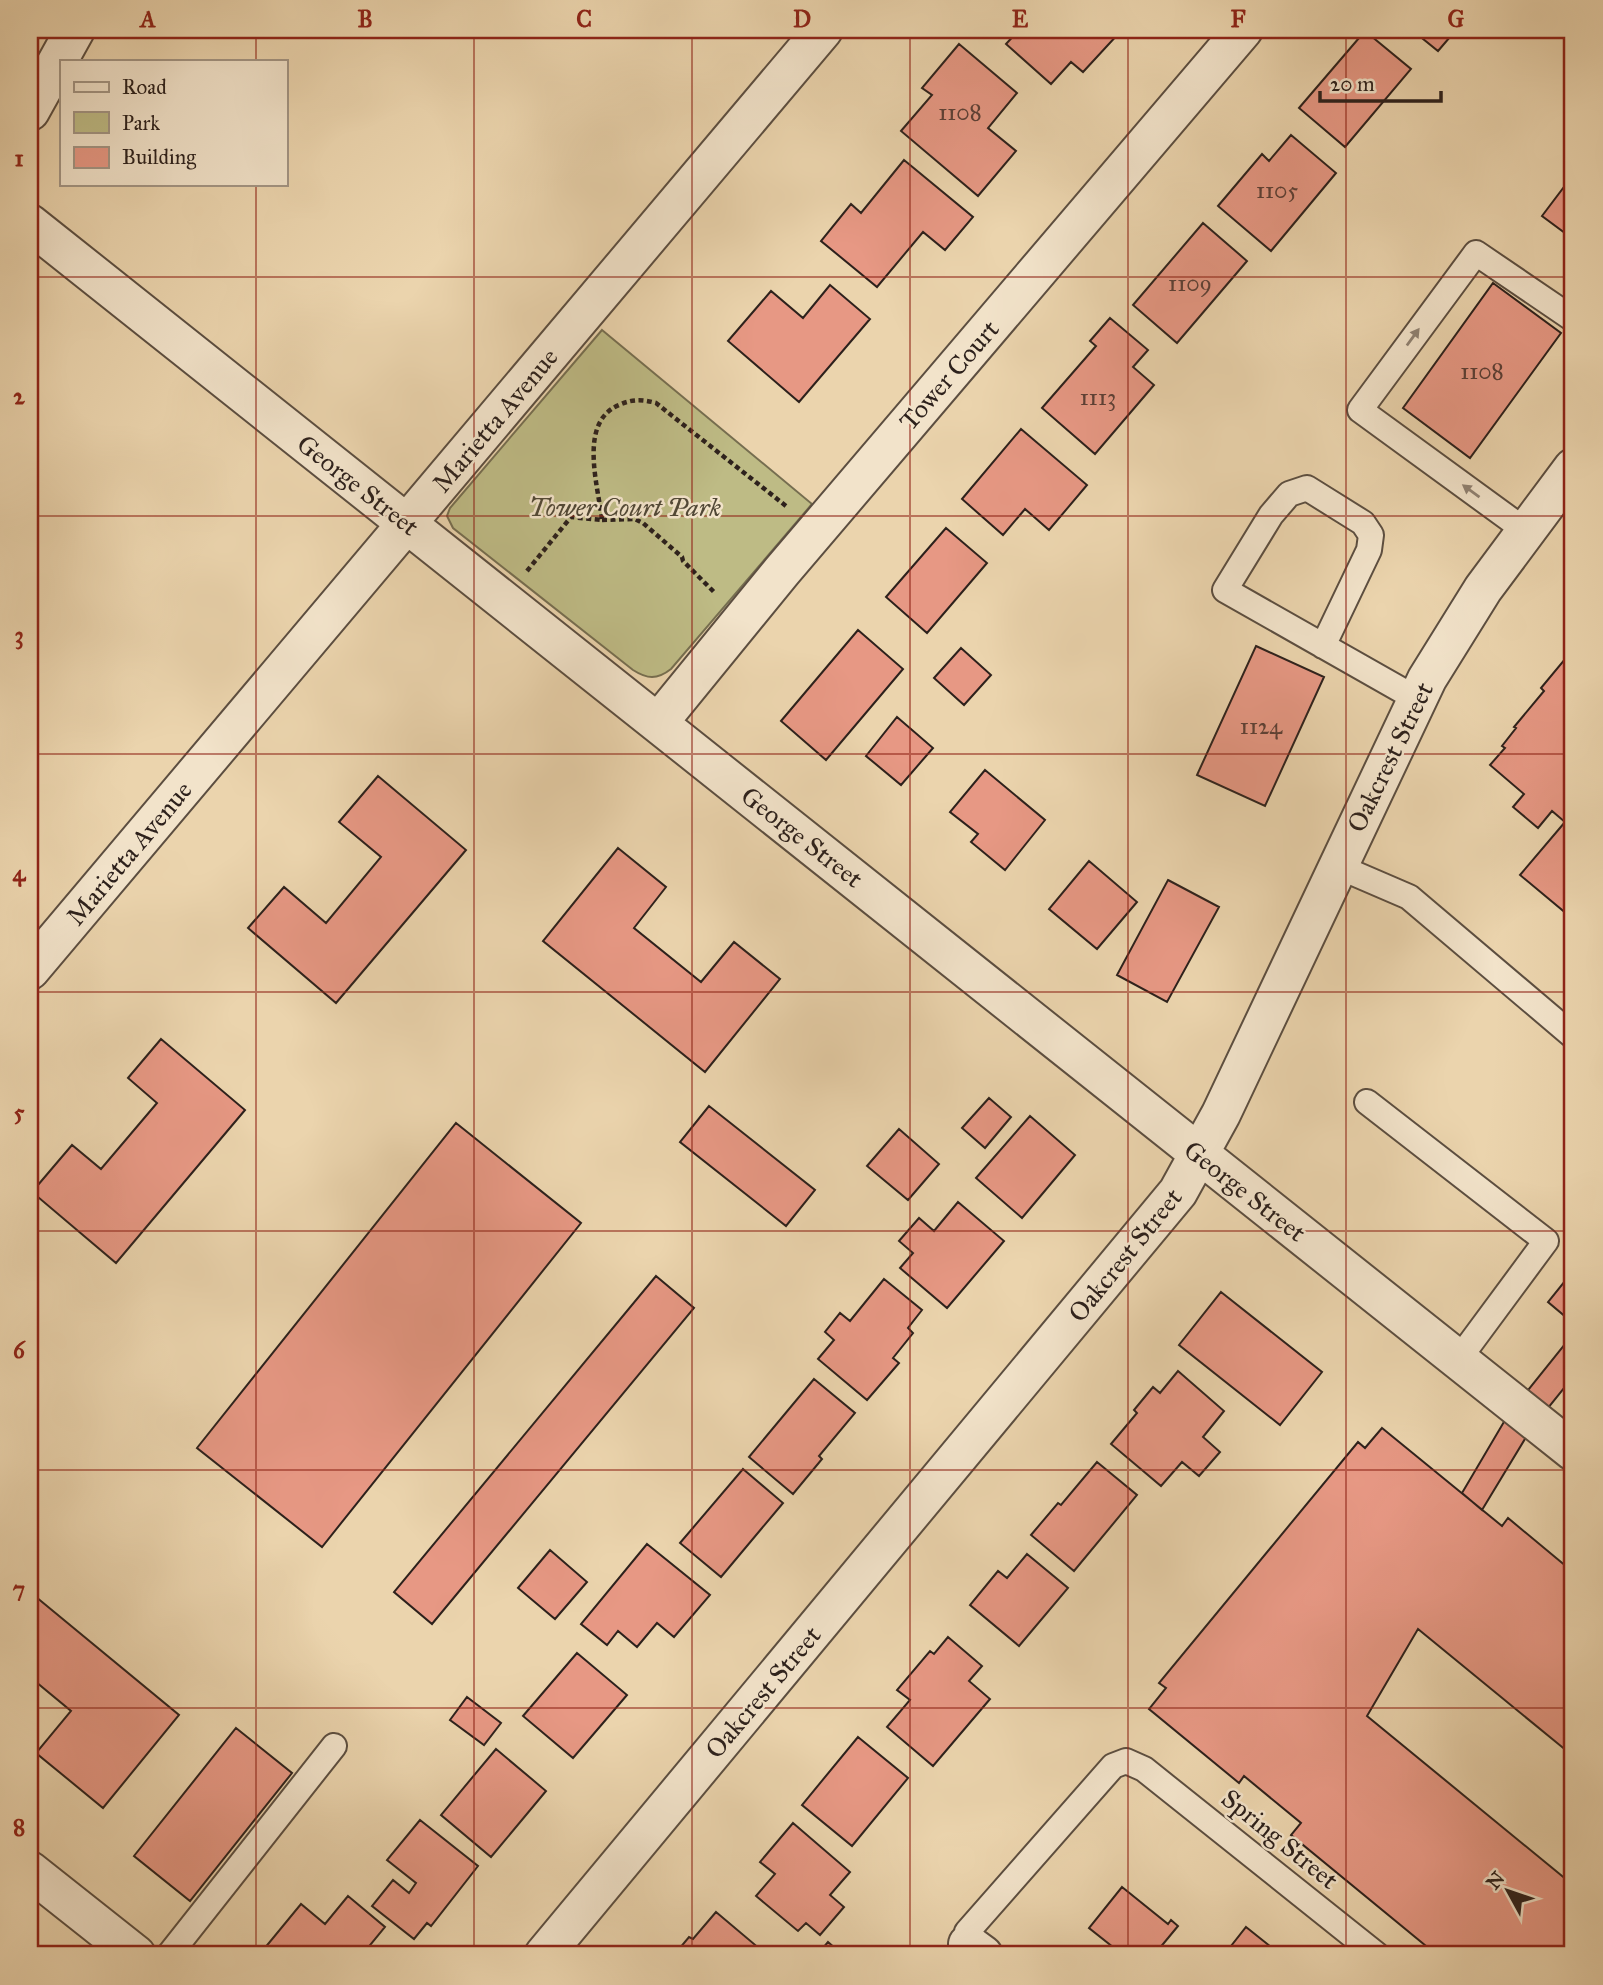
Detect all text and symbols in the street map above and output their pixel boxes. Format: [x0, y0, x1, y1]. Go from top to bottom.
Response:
text: A [138, 5, 156, 33]
text: B [357, 5, 373, 33]
text: C [576, 5, 592, 33]
text: D [793, 5, 811, 33]
text: E [1012, 5, 1029, 33]
text: F [1230, 5, 1246, 33]
text: G [1448, 5, 1465, 33]
legend [60, 60, 287, 186]
scale bar [1320, 60, 1440, 104]
text: 20 m [1330, 71, 1375, 97]
text: Road [122, 74, 167, 100]
house number: 1108 [938, 98, 982, 126]
text: Park [122, 110, 160, 136]
text: 1 [14, 144, 24, 172]
text: Building [122, 144, 196, 170]
house number: 1105 [1256, 176, 1298, 204]
house number: 1109 [1168, 269, 1212, 297]
street label: Tower Court [892, 313, 1006, 437]
one-way arrow [1406, 328, 1420, 347]
street label: Marietta Avenue [425, 341, 565, 499]
house number: 1108 [1460, 357, 1504, 385]
text: 2 [13, 382, 25, 410]
house number: 1113 [1080, 383, 1116, 411]
street label: George Street [291, 427, 425, 543]
one-way arrow [1462, 484, 1480, 498]
park label: Tower Court Park [529, 491, 722, 523]
text: 3 [14, 621, 24, 650]
street label: Oakcrest Street [1340, 677, 1440, 837]
house number: 1124 [1240, 712, 1283, 740]
street label: Marietta Avenue [59, 774, 199, 932]
street label: George Street [735, 779, 869, 895]
text: 4 [13, 859, 27, 887]
text: 5 [14, 1098, 25, 1126]
street label: George Street [1178, 1133, 1312, 1249]
street label: Oakcrest Street [1061, 1182, 1189, 1328]
text: 6 [13, 1336, 26, 1364]
text: 7 [13, 1575, 25, 1603]
street label: Oakcrest Street [698, 1619, 828, 1765]
street label: Spring Street [1215, 1782, 1345, 1896]
text: 8 [13, 1813, 25, 1841]
north arrow [1474, 1856, 1544, 1926]
text: N [1481, 1867, 1509, 1894]

